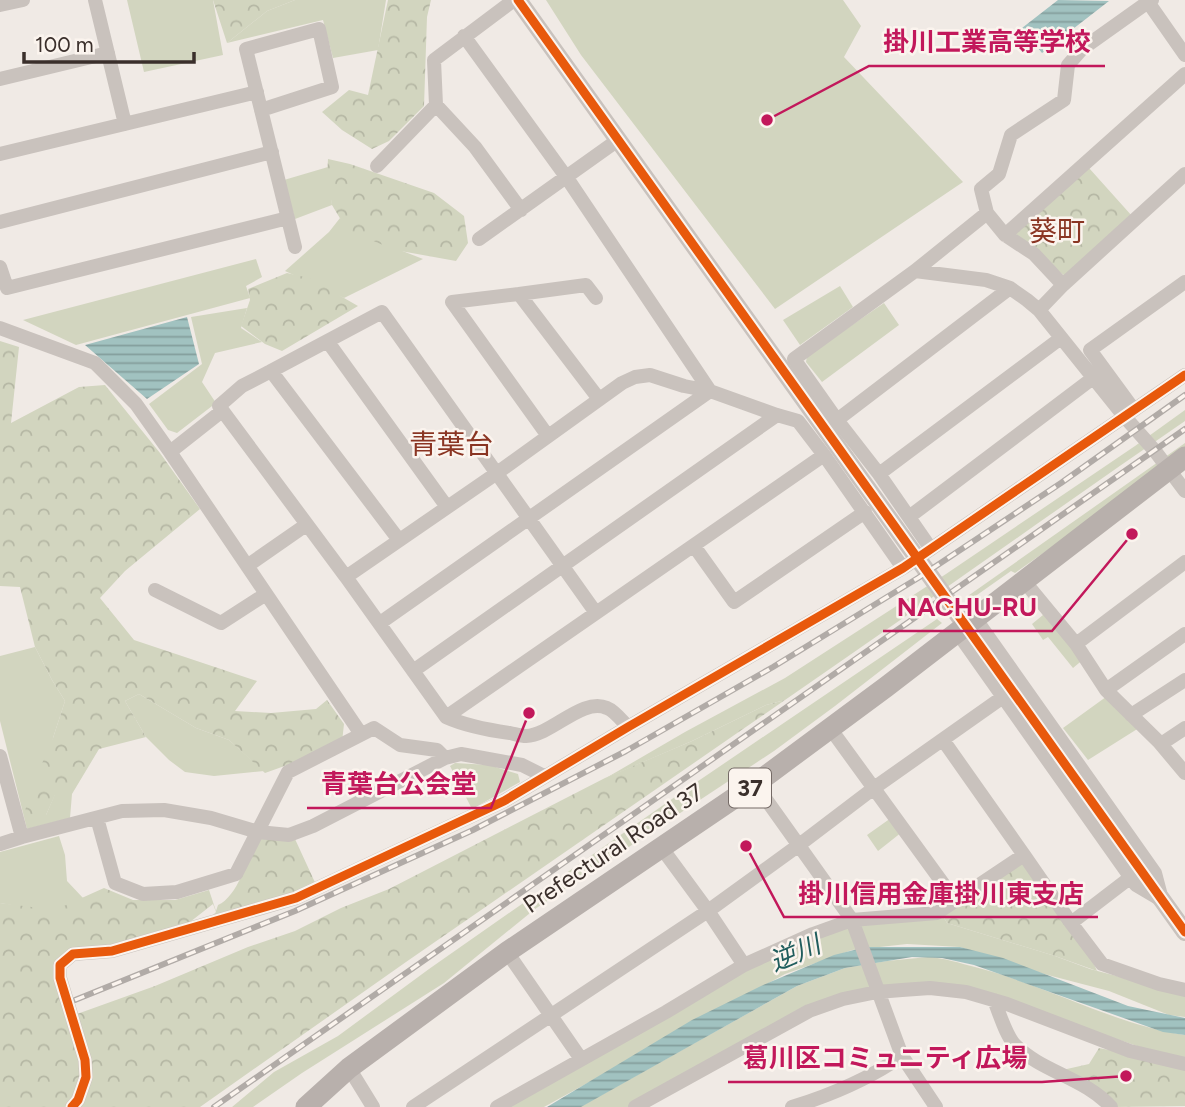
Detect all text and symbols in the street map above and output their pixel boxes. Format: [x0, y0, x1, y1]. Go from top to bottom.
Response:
callout: 掛川工業高等学校 [869, 19, 1105, 66]
scale bar [24, 21, 194, 65]
text: 掛川工業高等学校 [883, 26, 1091, 58]
text: 100 m [35, 32, 94, 57]
district label: 葵町 [1029, 214, 1085, 248]
district label: 青葉台 [409, 427, 493, 461]
callout: NACHU-RU [883, 584, 1052, 631]
text: NACHU-RU [897, 591, 1037, 623]
callout: 青葉台公会堂 [307, 761, 491, 808]
text: 青葉台公会堂 [321, 768, 477, 800]
road number: 37 [729, 768, 771, 808]
street label: Prefectural Road 37 [517, 777, 709, 919]
callout: 掛川信用金庫掛川東支店 [784, 870, 1098, 917]
text: 掛川信用金庫掛川東支店 [798, 878, 1084, 910]
water label: 逆川 [765, 927, 828, 978]
callout: 葛川区コミュニティ広場 [728, 1035, 1042, 1082]
text: 葛川区コミュニティ広場 [743, 1042, 1027, 1074]

